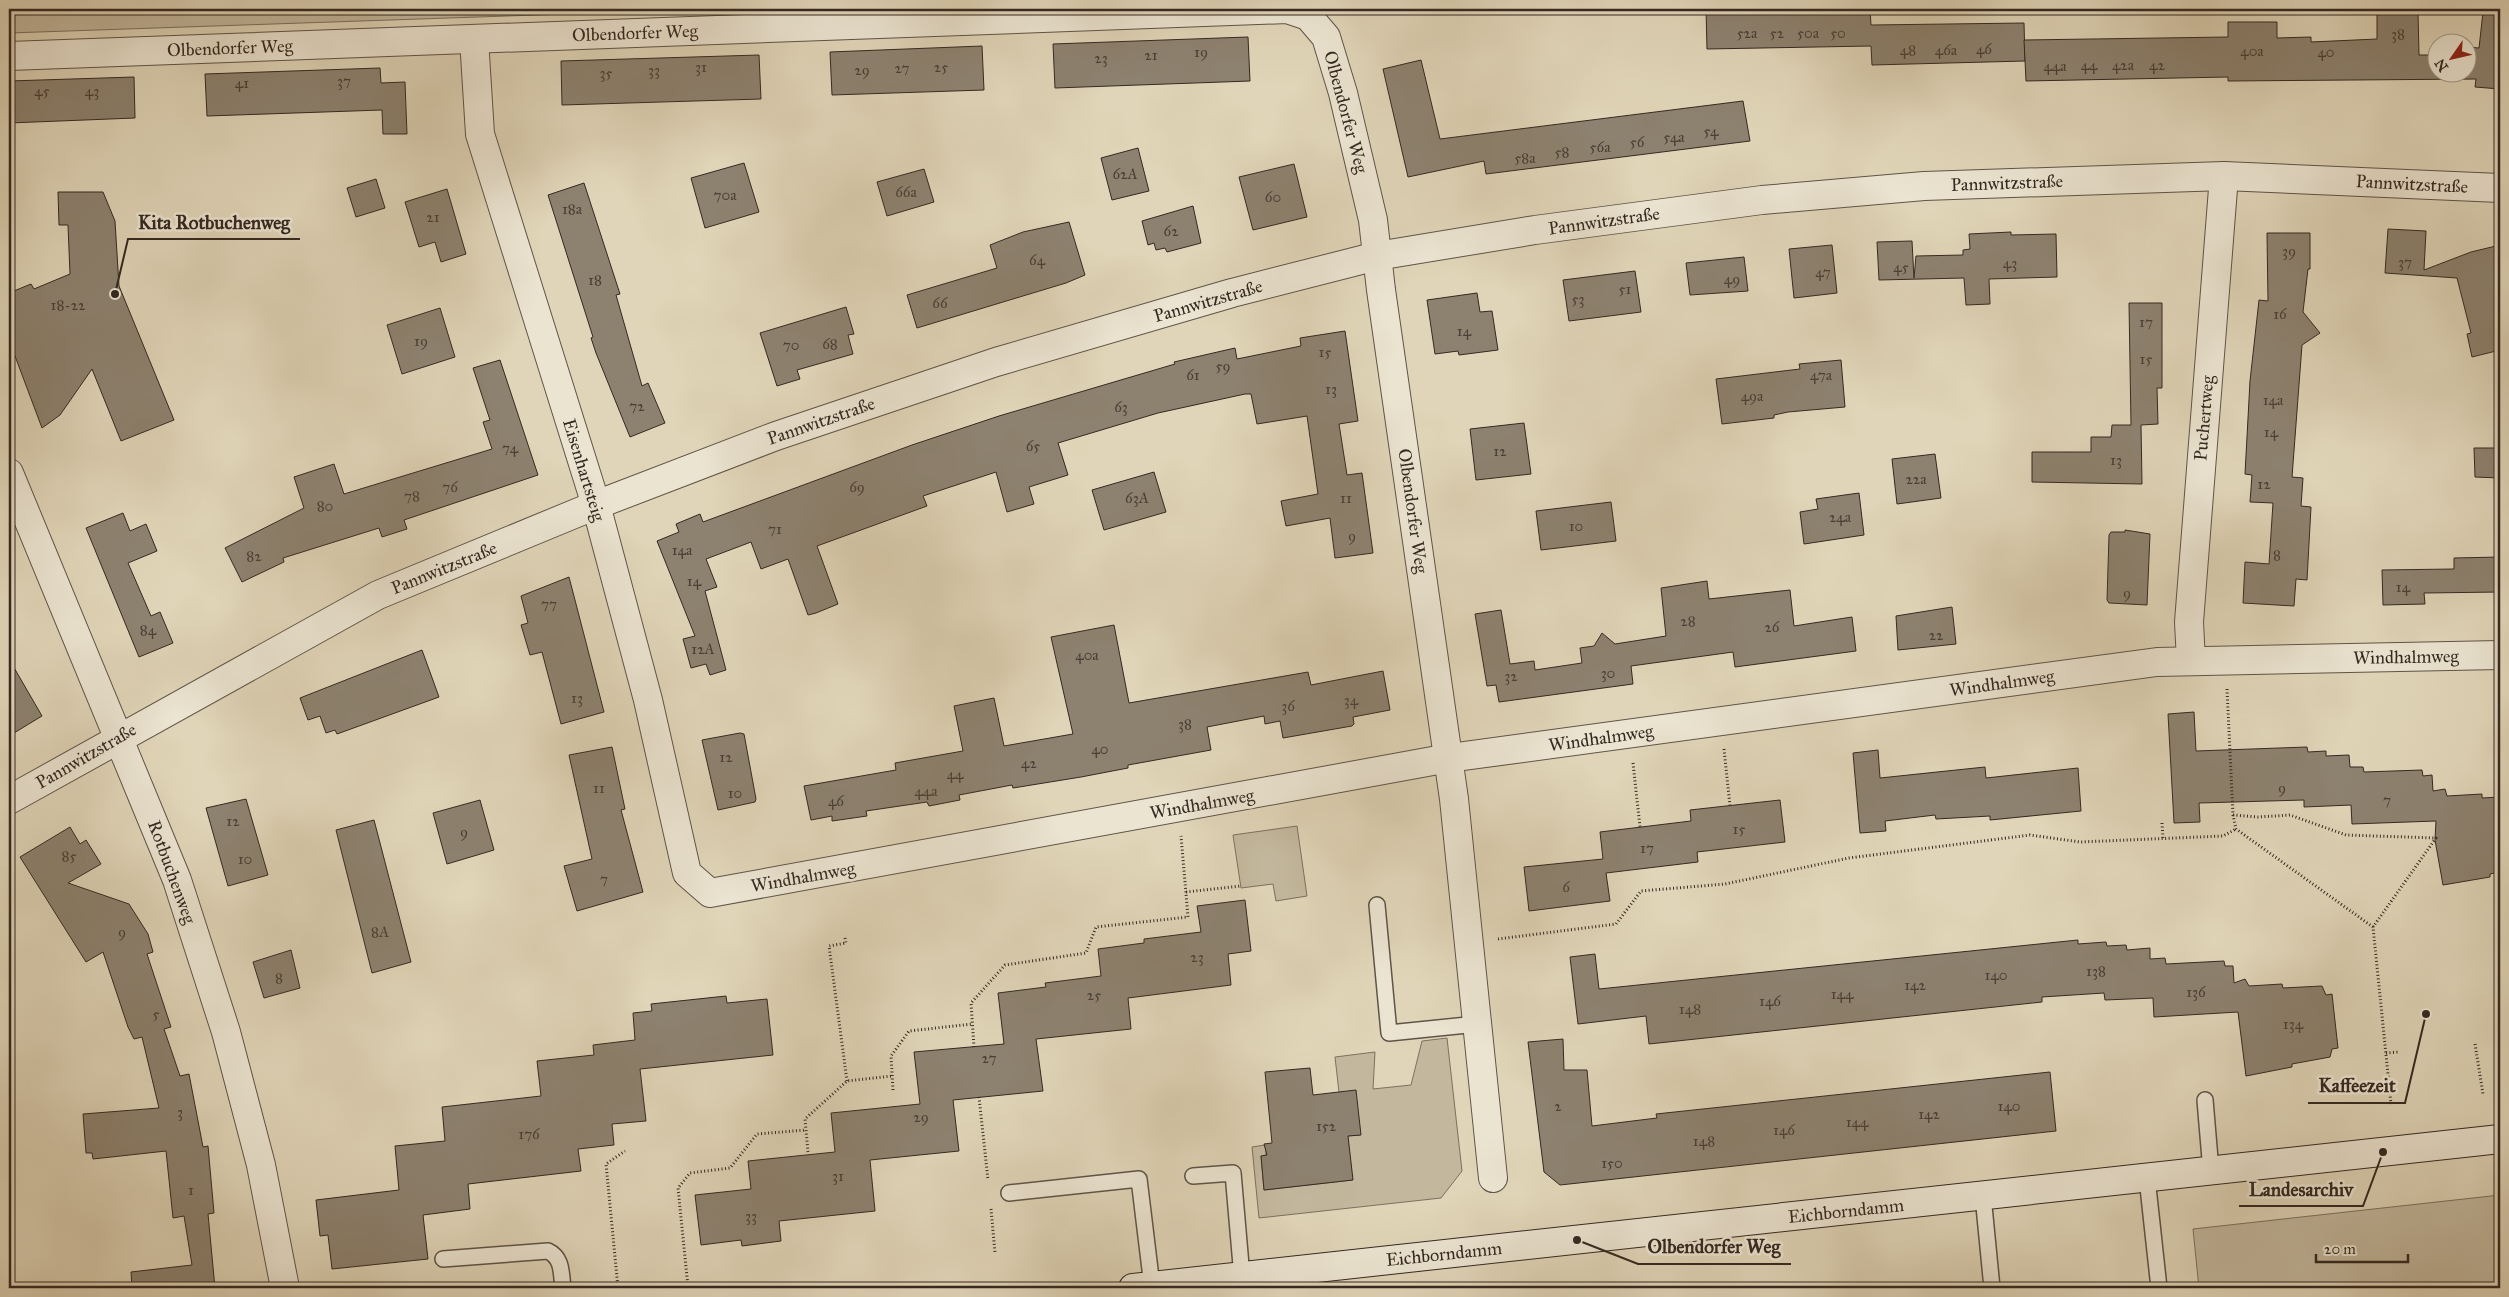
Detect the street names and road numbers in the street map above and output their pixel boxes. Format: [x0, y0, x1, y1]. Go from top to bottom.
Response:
street label: Olbendorfer Weg [572, 20, 699, 47]
street label: Olbendorfer Weg [167, 35, 294, 62]
street label: Olbendorfer Weg [1318, 48, 1373, 176]
street label: Pannwitzstraße [1950, 170, 2064, 196]
street label: Pannwitzstraße [2355, 170, 2469, 198]
street label: Pannwitzstraße [1547, 202, 1661, 240]
street label: Pannwitzstraße [1151, 275, 1265, 327]
street label: Puchertweg [2189, 374, 2220, 462]
street label: Pannwitzstraße [764, 392, 878, 450]
street label: Eisenhartsteig [557, 416, 610, 525]
street label: Olbendorfer Weg [1392, 447, 1433, 576]
street label: Pannwitzstraße [388, 537, 500, 599]
street label: Windhalmweg [2353, 645, 2460, 670]
street label: Windhalmweg [1948, 665, 2057, 702]
street label: Pannwitzstraße [32, 718, 140, 794]
street label: Windhalmweg [1547, 720, 1656, 757]
street label: Windhalmweg [1148, 784, 1257, 825]
street label: Rotbuchenweg [142, 817, 201, 928]
street label: Windhalmweg [749, 857, 858, 898]
street label: Eichborndamm [1787, 1194, 1905, 1228]
street label: Eichborndamm [1385, 1237, 1503, 1271]

